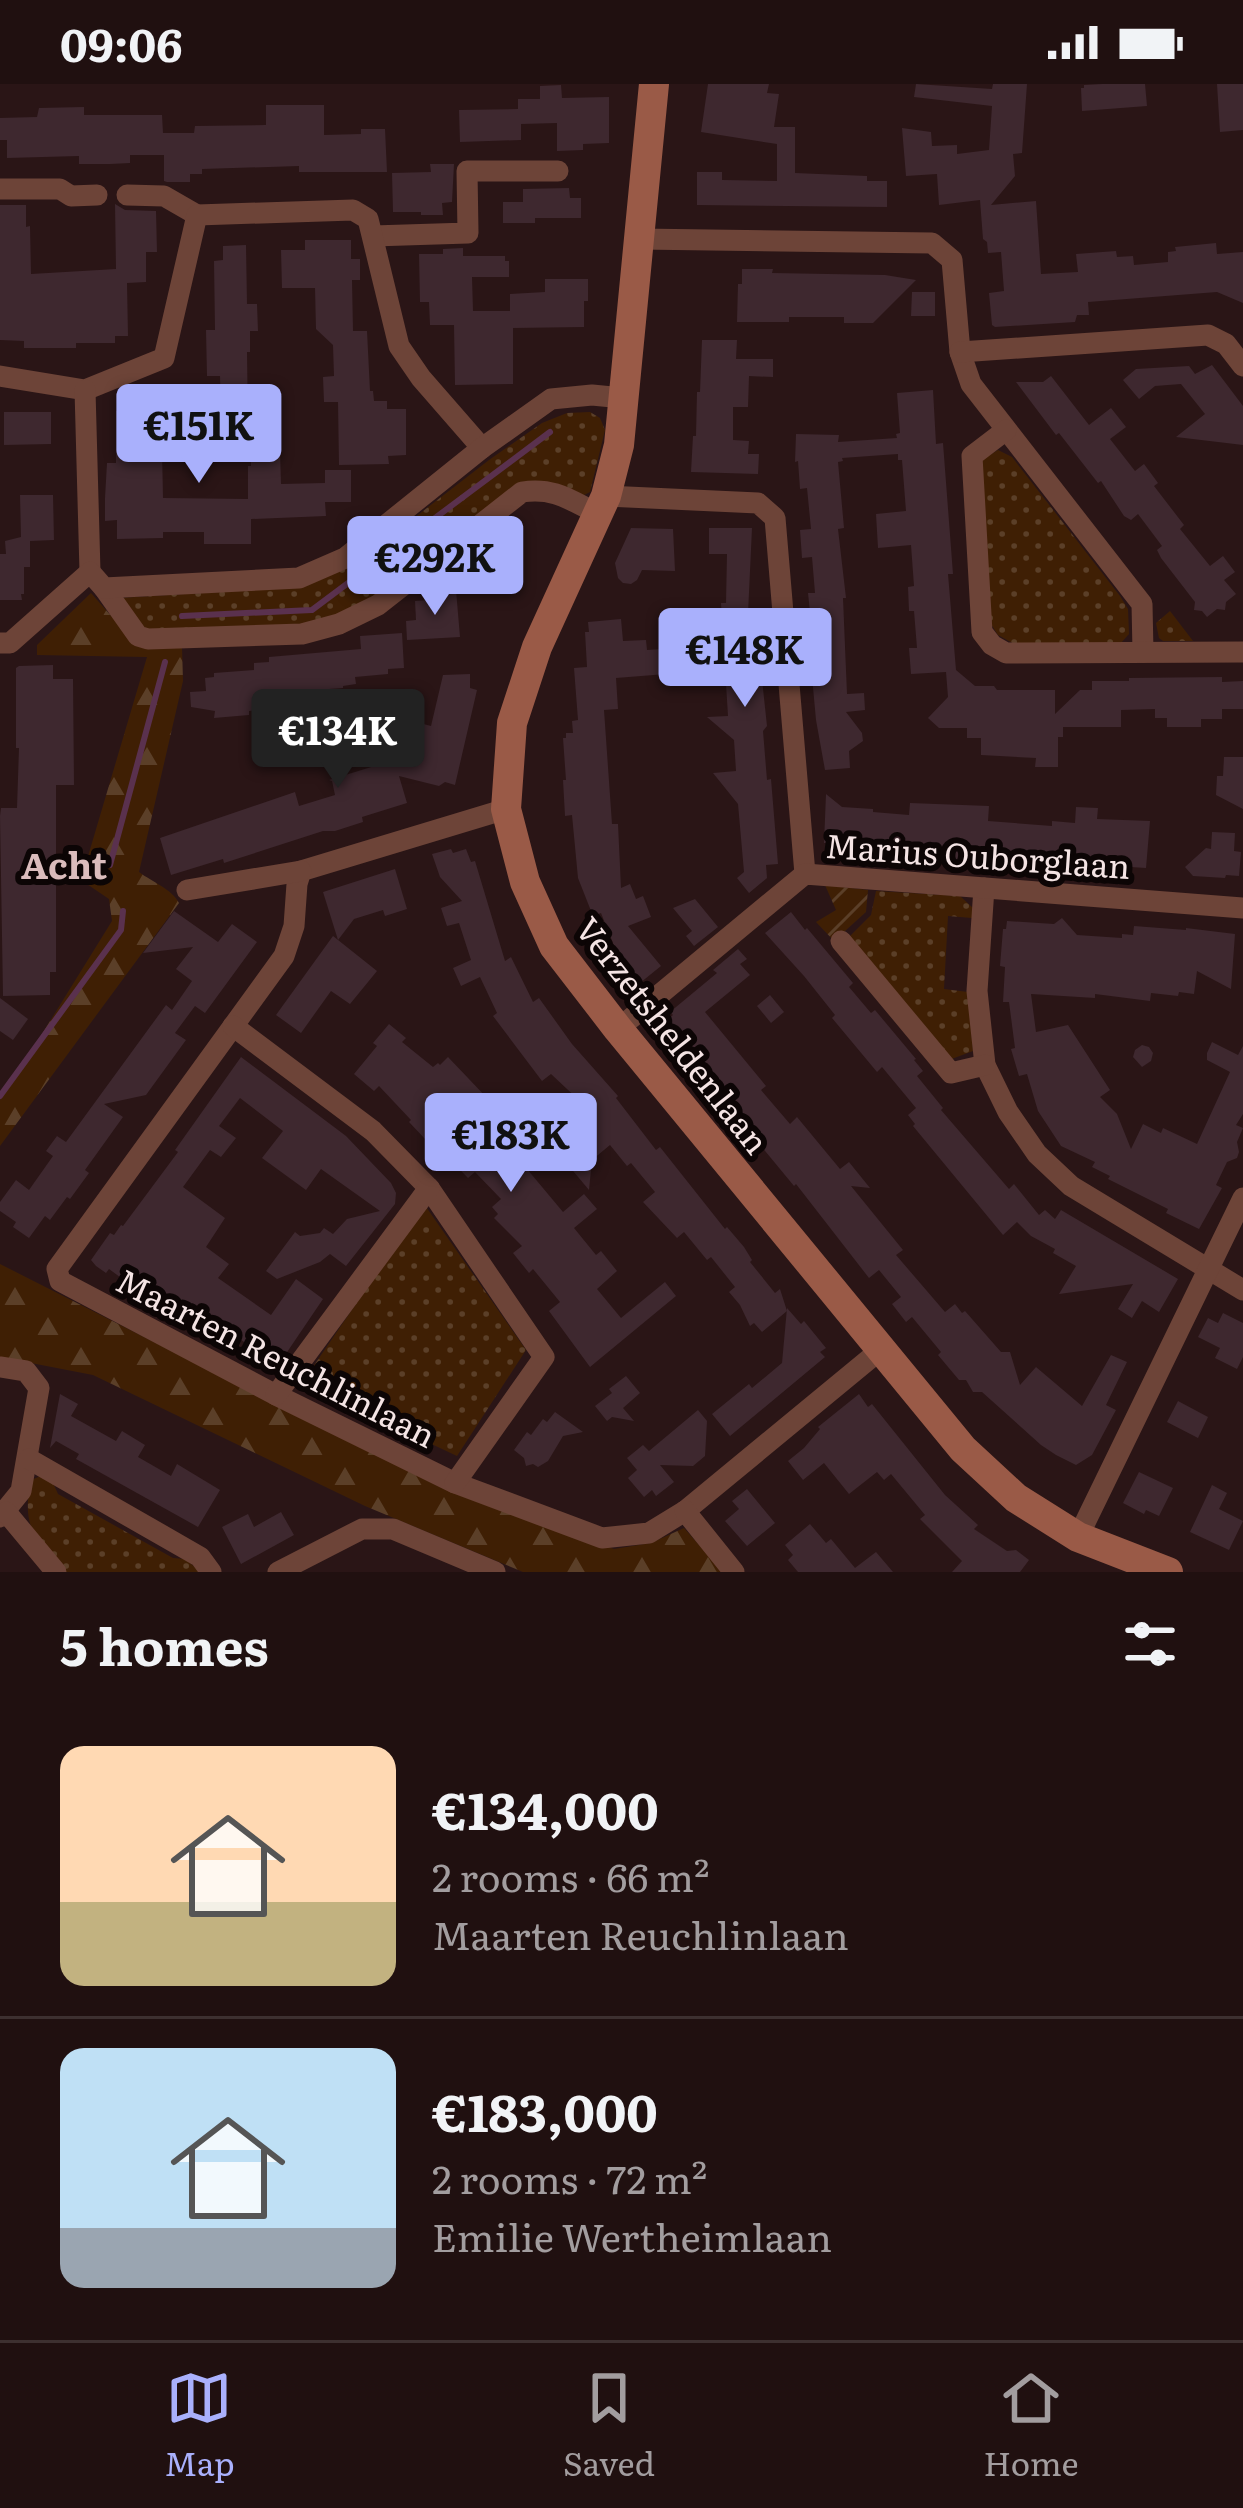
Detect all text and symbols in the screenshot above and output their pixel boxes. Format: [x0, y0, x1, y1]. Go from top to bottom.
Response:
text: 09:06 [60, 9, 182, 76]
pin: €151K [115, 384, 283, 486]
text: €151K [143, 394, 255, 452]
pin: €292K [351, 516, 519, 618]
text: €292K [374, 526, 496, 584]
pin: €148K [661, 608, 829, 710]
text: €148K [686, 618, 804, 676]
pin: €134K [254, 689, 422, 791]
text: €134K [278, 699, 398, 757]
street label: Marius Ouborglaan [824, 819, 1132, 889]
district label: Acht [21, 837, 107, 890]
street label: Verzetsheldenlaan [566, 905, 782, 1163]
pin: €183K [427, 1093, 595, 1195]
text: €183K [452, 1103, 570, 1161]
street label: Maarten Reuchlinlaan [109, 1254, 445, 1458]
text: 5 homes [60, 1606, 269, 1682]
icon: filters [1117, 1611, 1183, 1677]
text: €134,000 [432, 1770, 659, 1846]
icon: home [156, 1794, 300, 1938]
text: 2 rooms · 66 m² [432, 1846, 710, 1904]
text: Maarten Reuchlinlaan [432, 1904, 849, 1962]
text: €183,000 [432, 2072, 658, 2148]
icon: home [156, 2096, 300, 2240]
text: 2 rooms · 72 m² [432, 2148, 707, 2206]
text: Emilie Wertheimlaan [432, 2206, 832, 2264]
tab: Map [164, 2365, 235, 2486]
tab: Saved [563, 2365, 655, 2486]
tab: Home [983, 2365, 1079, 2486]

